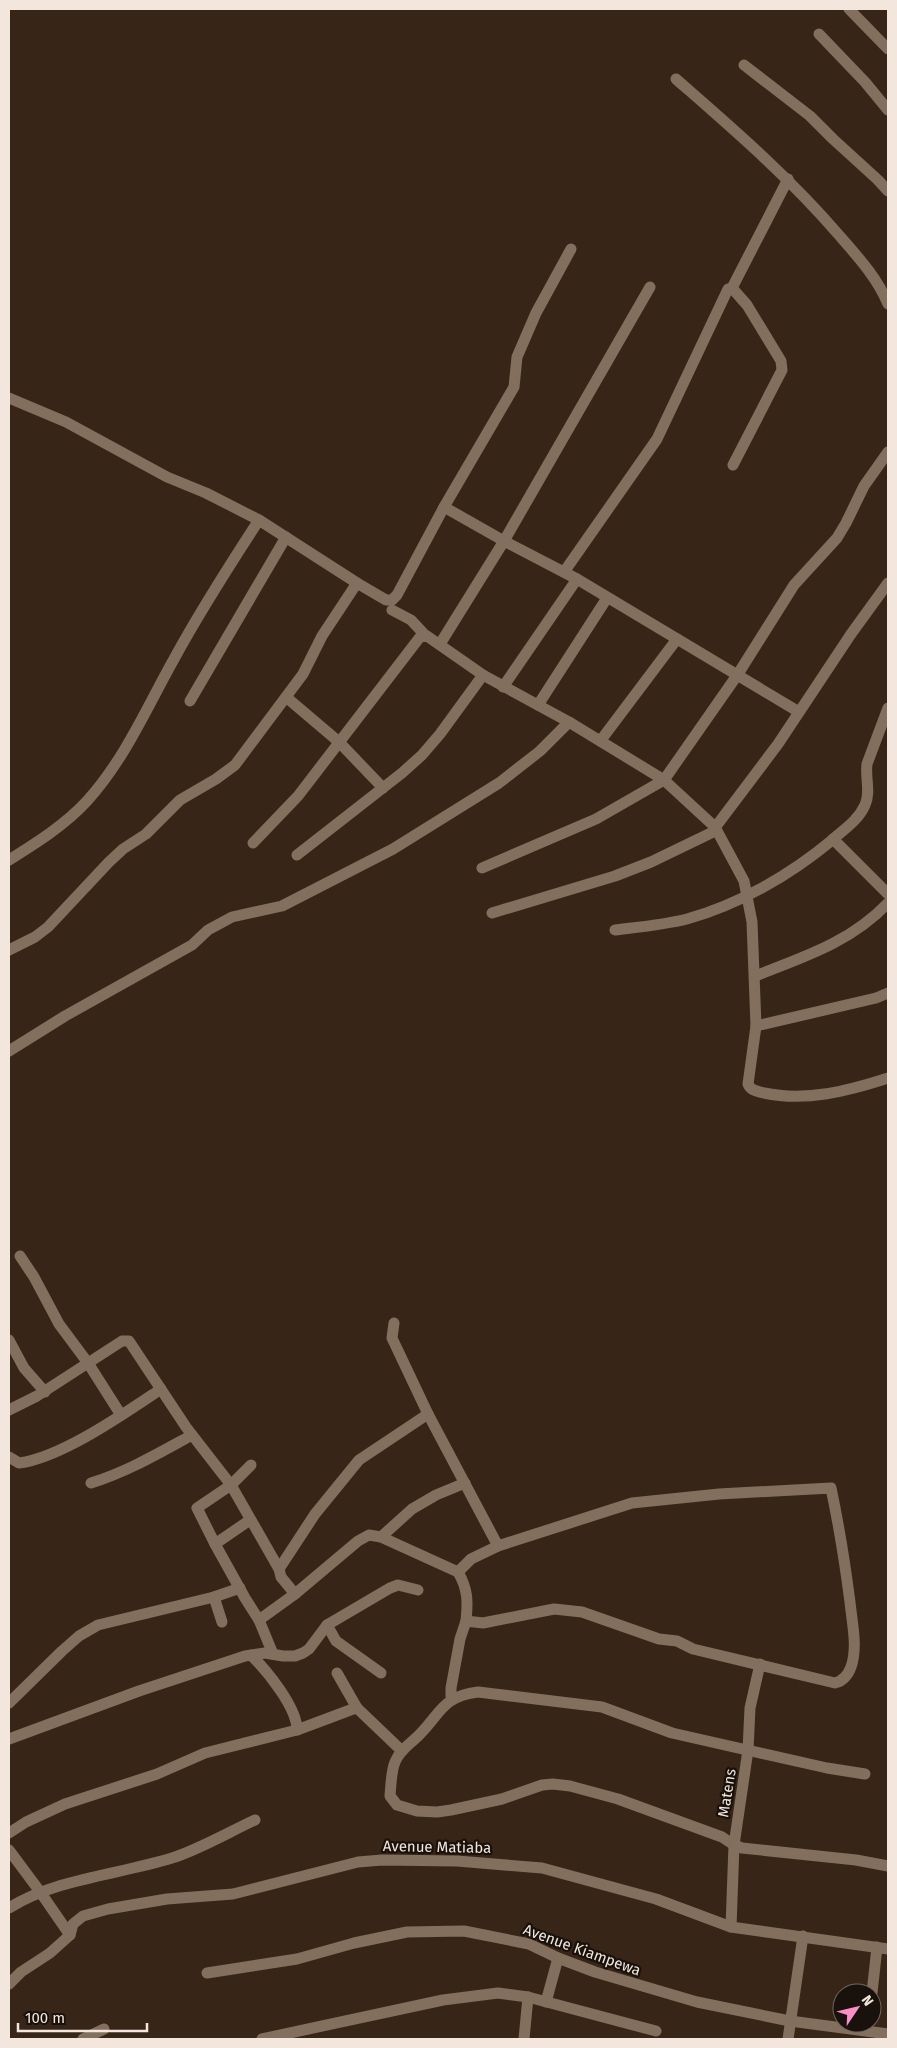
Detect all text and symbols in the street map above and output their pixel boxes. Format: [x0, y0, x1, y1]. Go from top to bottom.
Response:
street label: Matens [714, 1767, 740, 1819]
street label: Avenue Matiaba [383, 1837, 491, 1857]
street label: Avenue Kiampewa [521, 1920, 643, 1980]
north arrow [832, 1983, 882, 2033]
text: N [858, 1992, 877, 2010]
scale bar [18, 2000, 146, 2032]
text: 100 m [25, 2009, 65, 2027]

